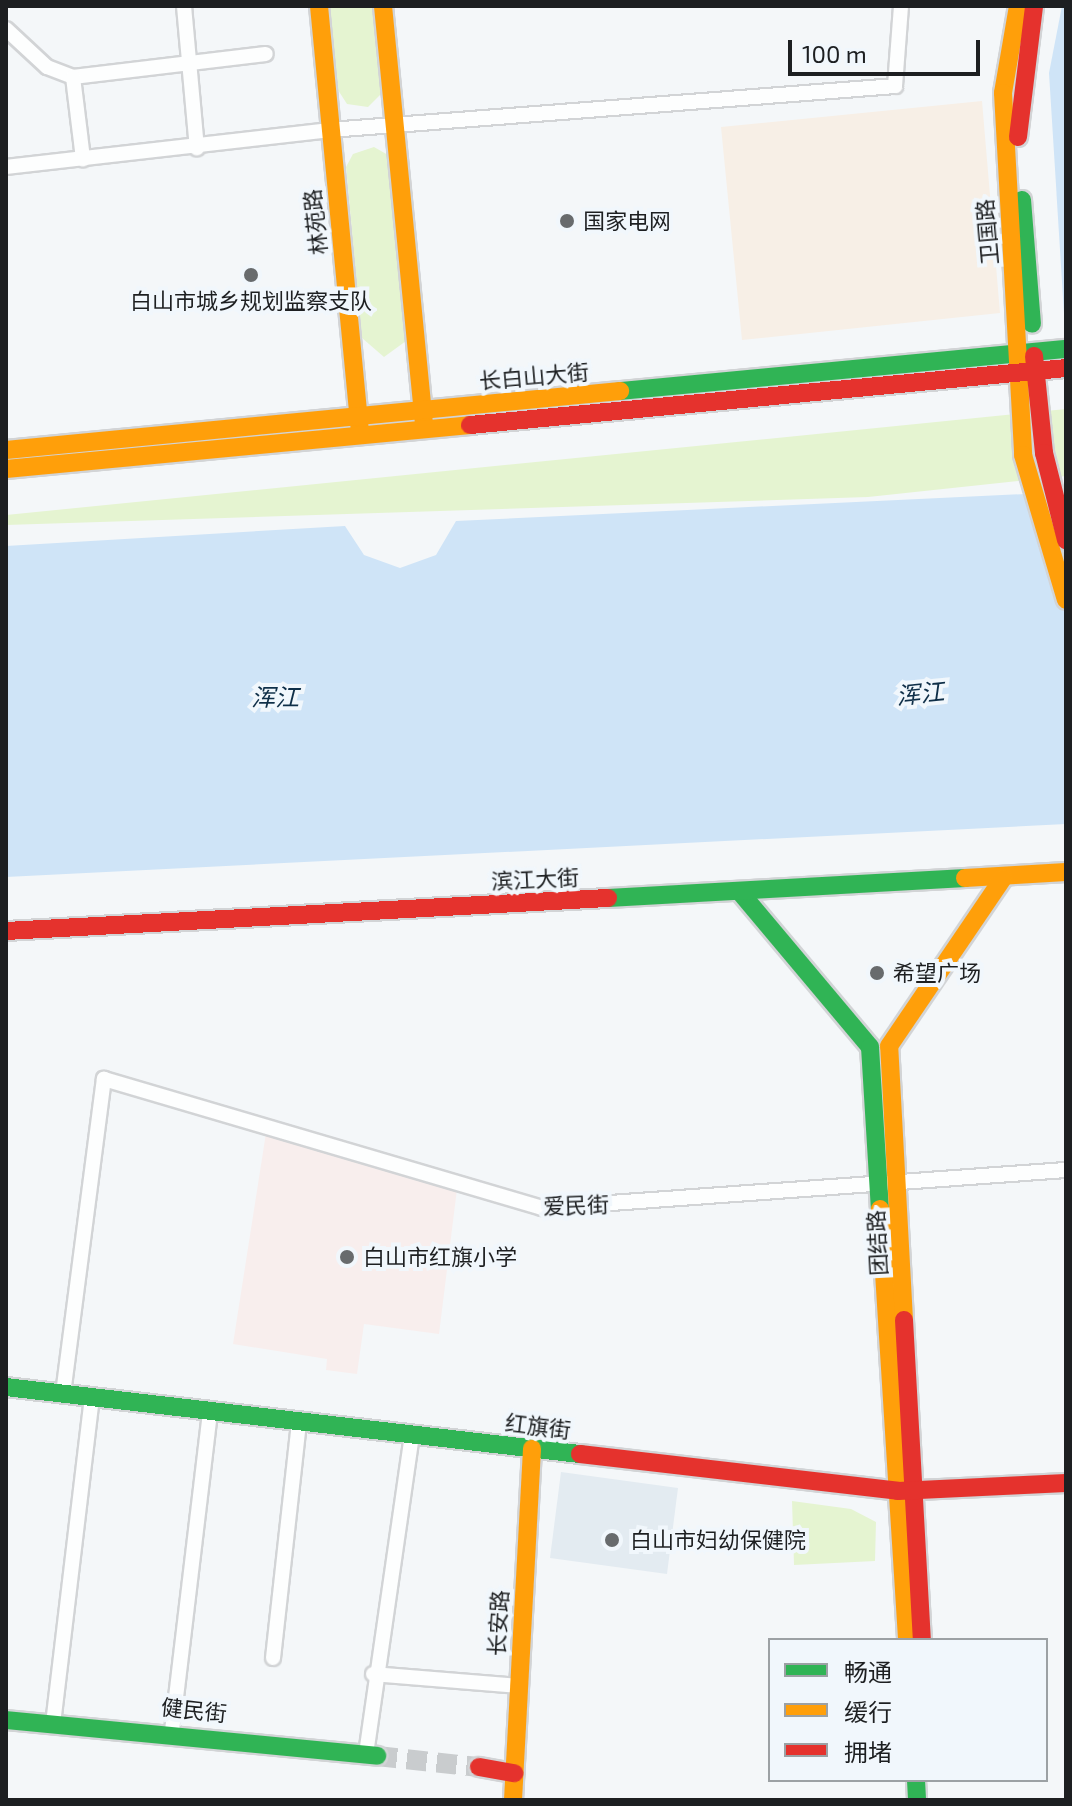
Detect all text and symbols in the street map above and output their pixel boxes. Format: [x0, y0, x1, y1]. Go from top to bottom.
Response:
scale bar [792, 24, 984, 74]
text: 100 m [802, 39, 867, 68]
street label: 林苑路 [298, 188, 332, 256]
street label: 卫国路 [971, 198, 1003, 266]
place label: 国家电网 [583, 208, 671, 234]
marker: 国家电网 [558, 212, 576, 230]
marker: 白山市城乡规划监察支队 [242, 266, 260, 284]
place label: 白山市城乡规划监察支队 [130, 288, 372, 314]
street label: 长白山大街 [478, 358, 590, 394]
water label: 浑江 [895, 676, 945, 710]
water label: 浑江 [251, 683, 299, 711]
street label: 滨江大街 [490, 864, 580, 894]
place label: 希望广场 [893, 960, 981, 986]
marker: 希望广场 [868, 964, 886, 982]
street label: 爱民街 [543, 1191, 609, 1219]
street label: 团结路 [862, 1209, 892, 1277]
place label: 白山市红旗小学 [363, 1244, 517, 1270]
marker: 白山市红旗小学 [338, 1248, 356, 1266]
street label: 红旗街 [504, 1409, 572, 1443]
place label: 白山市妇幼保健院 [630, 1527, 806, 1553]
marker: 白山市妇幼保健院 [601, 1529, 623, 1551]
street label: 长安路 [483, 1589, 513, 1657]
legend [768, 1638, 1048, 1782]
text: 畅通 [844, 1657, 892, 1686]
street label: 健民街 [160, 1693, 228, 1727]
text: 缓行 [844, 1697, 892, 1726]
text: 拥堵 [844, 1737, 892, 1766]

